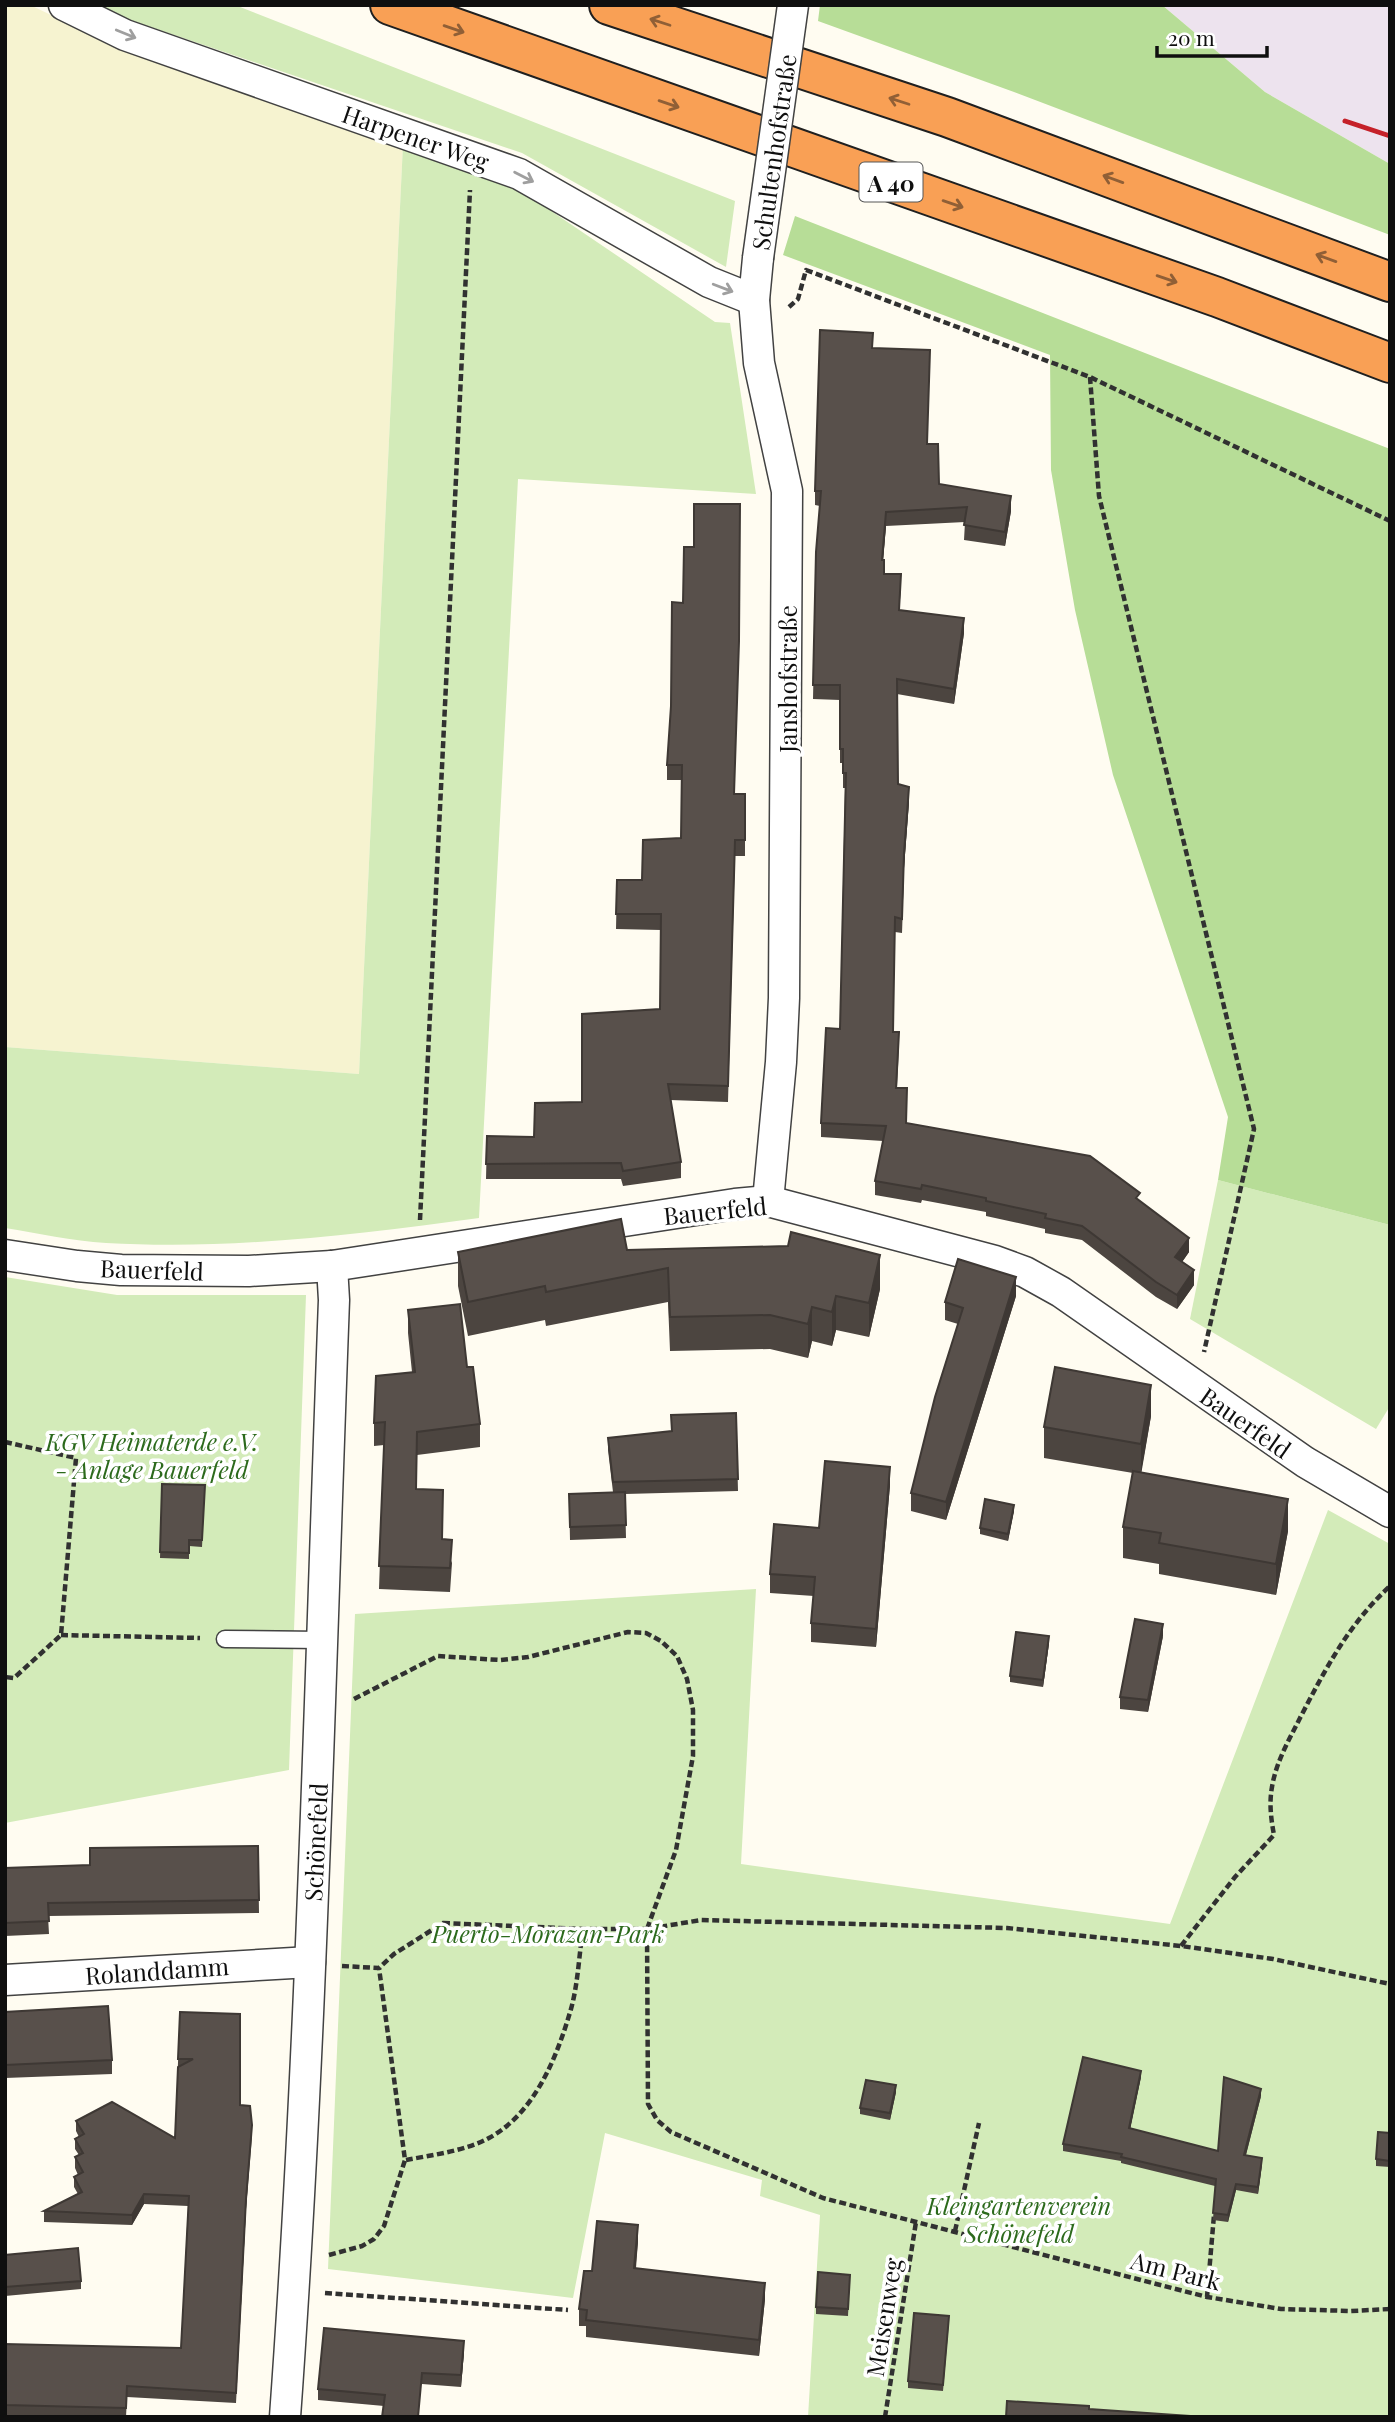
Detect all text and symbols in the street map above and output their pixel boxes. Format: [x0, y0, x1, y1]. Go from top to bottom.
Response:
scale bar [1157, 14, 1267, 58]
one-way arrow [649, 15, 671, 27]
text: 20 m [1168, 23, 1215, 51]
one-way arrow [442, 24, 464, 36]
one-way arrow [114, 29, 136, 42]
street label: Schultenhofstraße [743, 52, 803, 252]
one-way arrow [888, 94, 910, 106]
street label: Harpener Weg [338, 97, 494, 177]
one-way arrow [657, 99, 679, 111]
road number: A 40 [860, 162, 922, 202]
one-way arrow [513, 171, 534, 185]
one-way arrow [1102, 172, 1124, 184]
one-way arrow [941, 199, 963, 211]
one-way arrow [1315, 251, 1337, 264]
one-way arrow [1156, 274, 1178, 286]
one-way arrow [711, 282, 733, 295]
street label: Janshofstraße [771, 605, 803, 754]
street label: Bauerfeld [662, 1189, 768, 1231]
street label: Bauerfeld [100, 1251, 205, 1287]
street label: Bauerfeld [1194, 1379, 1298, 1465]
park label: KGV Heimaterde e.V. - Anlage Bauerfeld [45, 1425, 258, 1485]
street label: Schönefeld [296, 1782, 334, 1902]
park label: Puerto-Morazan-Park [431, 1917, 664, 1949]
street label: Rolanddamm [84, 1949, 230, 1991]
park label: Kleingartenverein Schönefeld [926, 2189, 1111, 2249]
street label: Am Park [1127, 2243, 1225, 2297]
street label: Meisenweg [858, 2255, 908, 2379]

